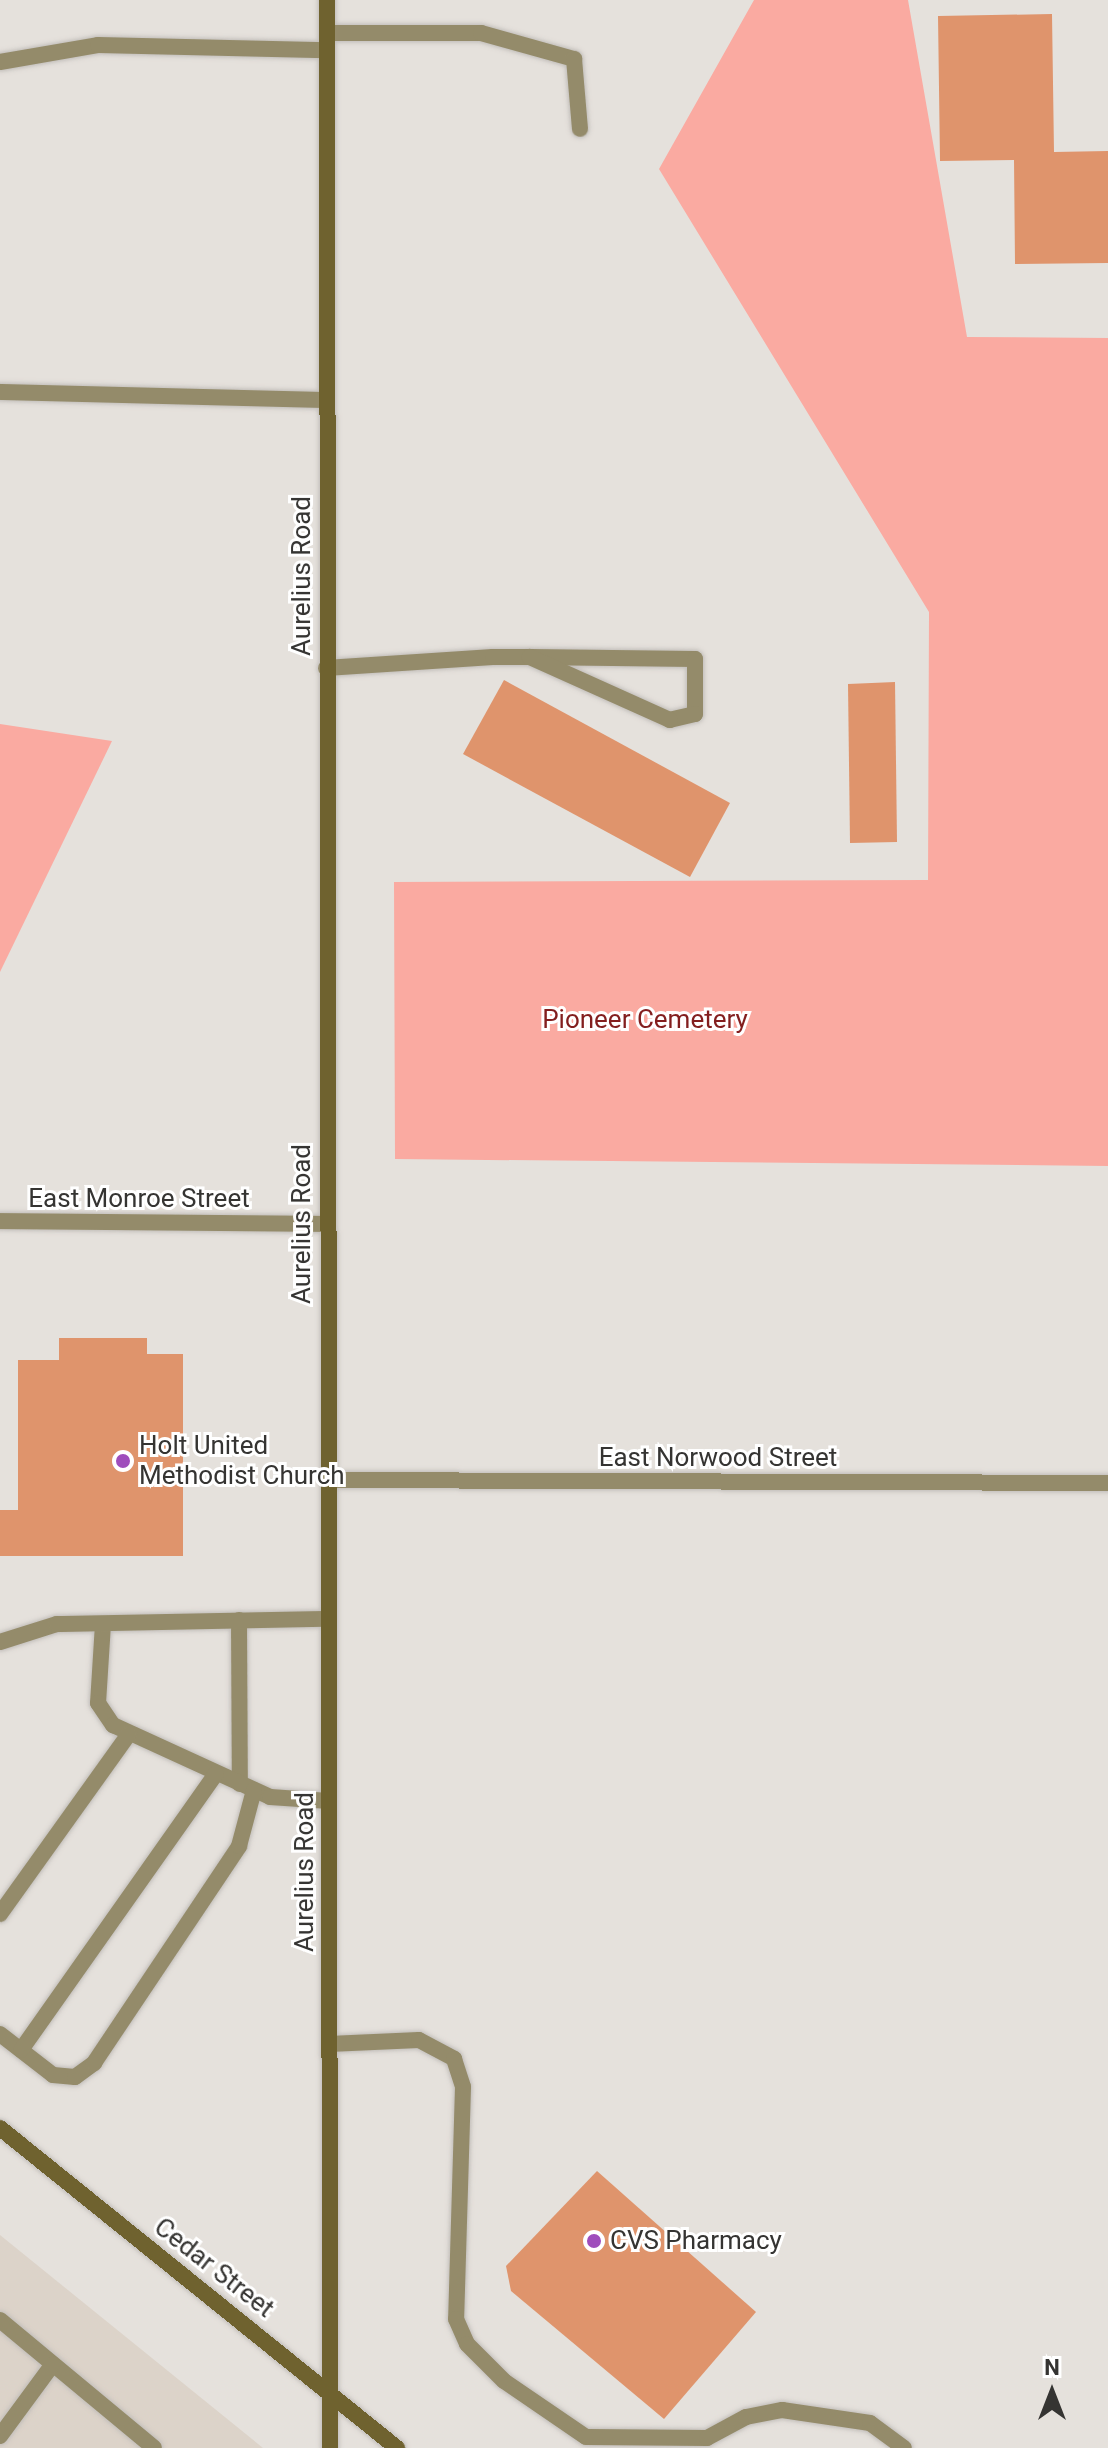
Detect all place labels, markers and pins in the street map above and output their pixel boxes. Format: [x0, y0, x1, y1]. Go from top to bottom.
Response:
place label: Holt United Methodist Church [139, 1430, 345, 1492]
marker: Holt United Methodist Church [114, 1452, 132, 1470]
place label: CVS Pharmacy [610, 2225, 782, 2257]
marker: CVS Pharmacy [585, 2232, 603, 2250]

